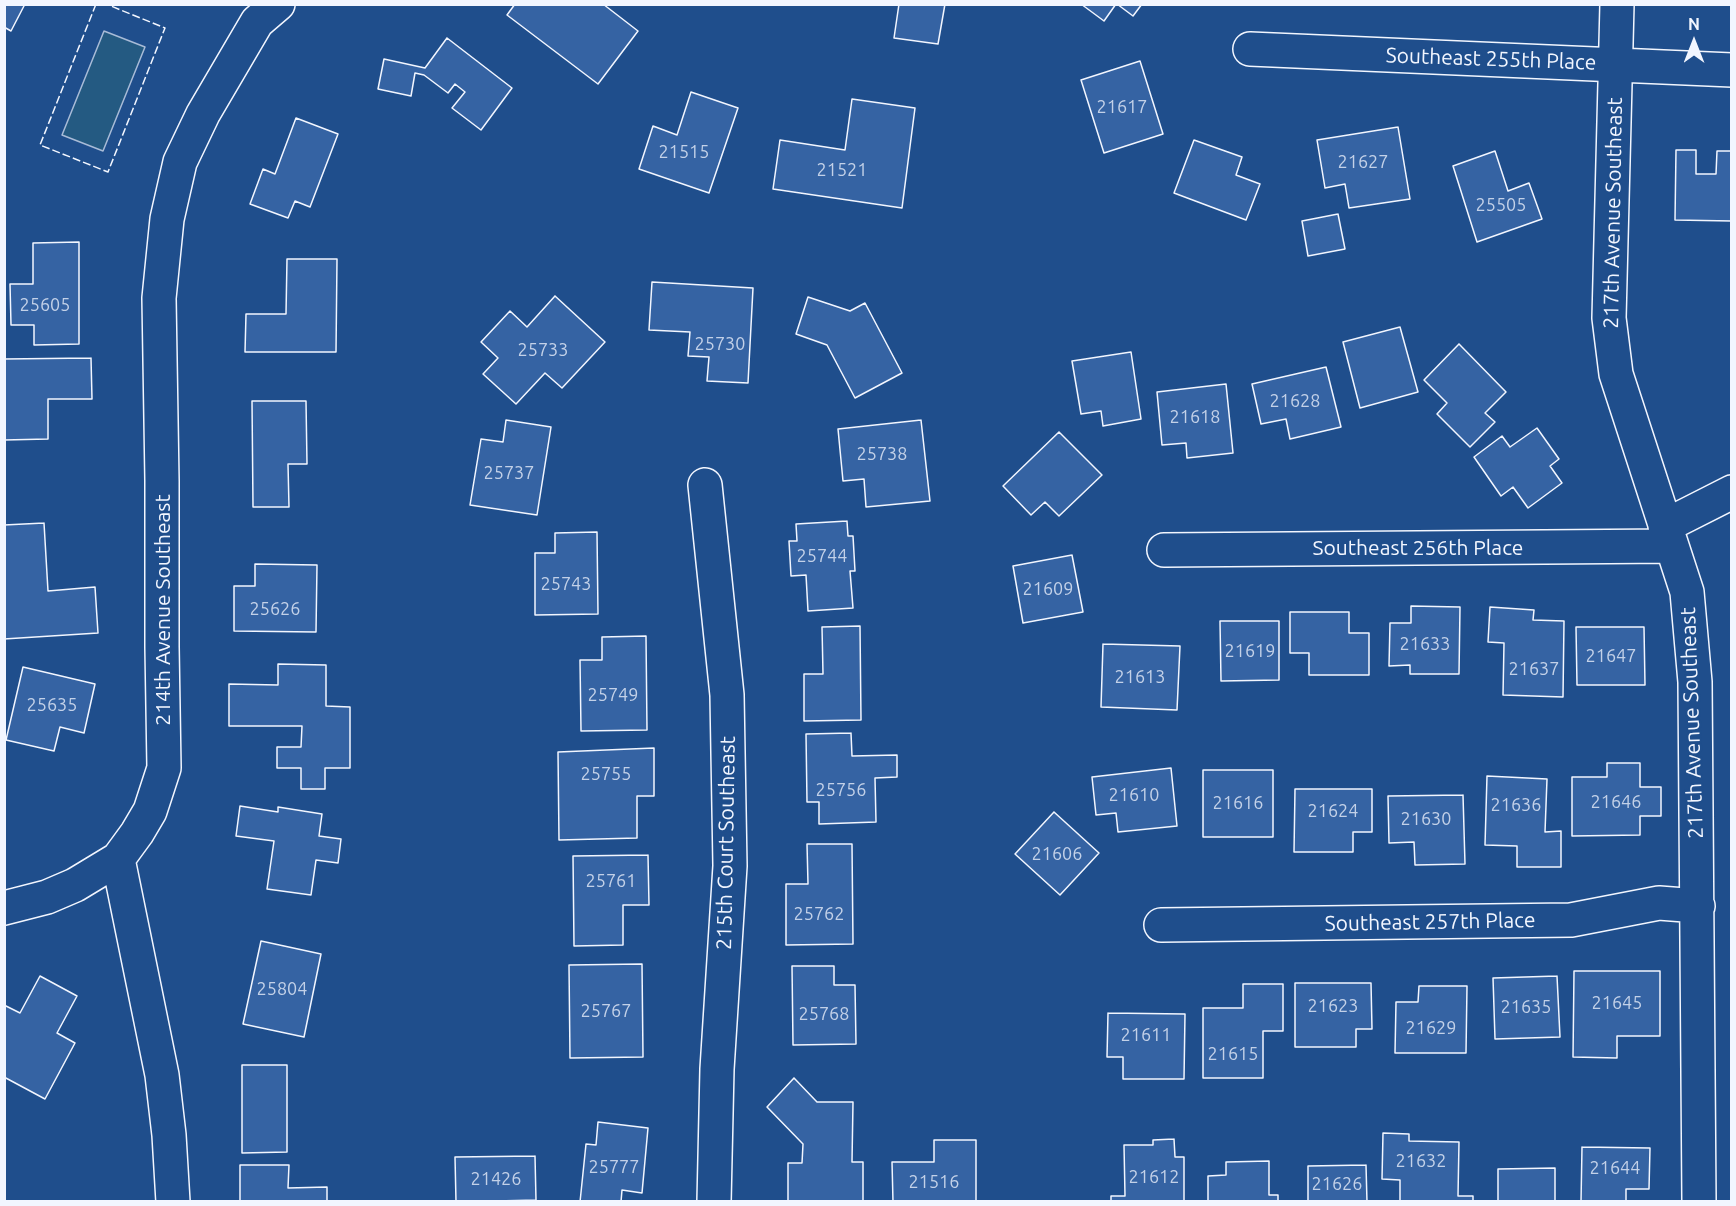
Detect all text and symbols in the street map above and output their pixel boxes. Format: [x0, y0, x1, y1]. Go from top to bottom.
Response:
north arrow [1664, 12, 1724, 72]
text: N [1688, 15, 1700, 33]
street label: Southeast 255th Place [1385, 43, 1597, 75]
house number: 21617 [1097, 96, 1147, 118]
street label: 217th Avenue Southeast [1598, 97, 1628, 329]
house number: 21515 [659, 141, 709, 163]
house number: 21627 [1338, 151, 1388, 173]
house number: 21521 [817, 159, 867, 181]
house number: 25505 [1476, 194, 1526, 216]
house number: 25605 [20, 294, 70, 316]
house number: 25730 [695, 333, 745, 355]
house number: 25733 [518, 339, 568, 361]
house number: 21628 [1270, 390, 1320, 412]
house number: 21618 [1170, 406, 1220, 428]
house number: 25738 [857, 443, 907, 465]
house number: 25737 [484, 462, 534, 484]
street label: 214th Avenue Southeast [150, 494, 176, 726]
street label: Southeast 256th Place [1313, 535, 1523, 561]
house number: 25744 [797, 545, 847, 567]
house number: 25743 [541, 573, 591, 595]
house number: 21609 [1023, 578, 1073, 600]
house number: 25626 [250, 598, 300, 620]
street label: 217th Avenue Southeast [1675, 607, 1709, 839]
house number: 21633 [1400, 633, 1450, 655]
house number: 21619 [1225, 640, 1275, 662]
house number: 21647 [1586, 645, 1636, 667]
house number: 21637 [1509, 658, 1559, 680]
house number: 21613 [1115, 666, 1165, 688]
house number: 25749 [588, 684, 638, 706]
house number: 25635 [27, 694, 77, 716]
street label: 215th Court Southeast [712, 736, 740, 950]
house number: 25755 [581, 763, 631, 785]
house number: 25756 [816, 779, 866, 801]
house number: 21610 [1109, 784, 1159, 806]
house number: 21646 [1591, 791, 1641, 813]
house number: 21616 [1213, 792, 1263, 814]
house number: 21636 [1491, 794, 1541, 816]
house number: 21624 [1308, 800, 1358, 822]
house number: 21630 [1401, 808, 1451, 830]
house number: 21606 [1032, 843, 1082, 865]
house number: 25761 [586, 870, 636, 892]
house number: 25762 [794, 903, 844, 925]
street label: Southeast 257th Place [1324, 908, 1536, 936]
house number: 25804 [257, 978, 307, 1000]
house number: 21645 [1592, 992, 1642, 1014]
house number: 21623 [1308, 995, 1358, 1017]
house number: 21635 [1501, 996, 1551, 1018]
house number: 25767 [581, 1000, 631, 1022]
house number: 25768 [799, 1003, 849, 1025]
house number: 21629 [1406, 1017, 1456, 1039]
house number: 21611 [1121, 1024, 1171, 1046]
house number: 21615 [1208, 1043, 1258, 1065]
house number: 21632 [1396, 1150, 1446, 1172]
house number: 25777 [589, 1156, 639, 1178]
house number: 21644 [1590, 1157, 1640, 1179]
house number: 21612 [1129, 1166, 1179, 1188]
house number: 21426 [471, 1168, 521, 1190]
house number: 21516 [909, 1171, 959, 1193]
house number: 21626 [1312, 1173, 1362, 1195]

